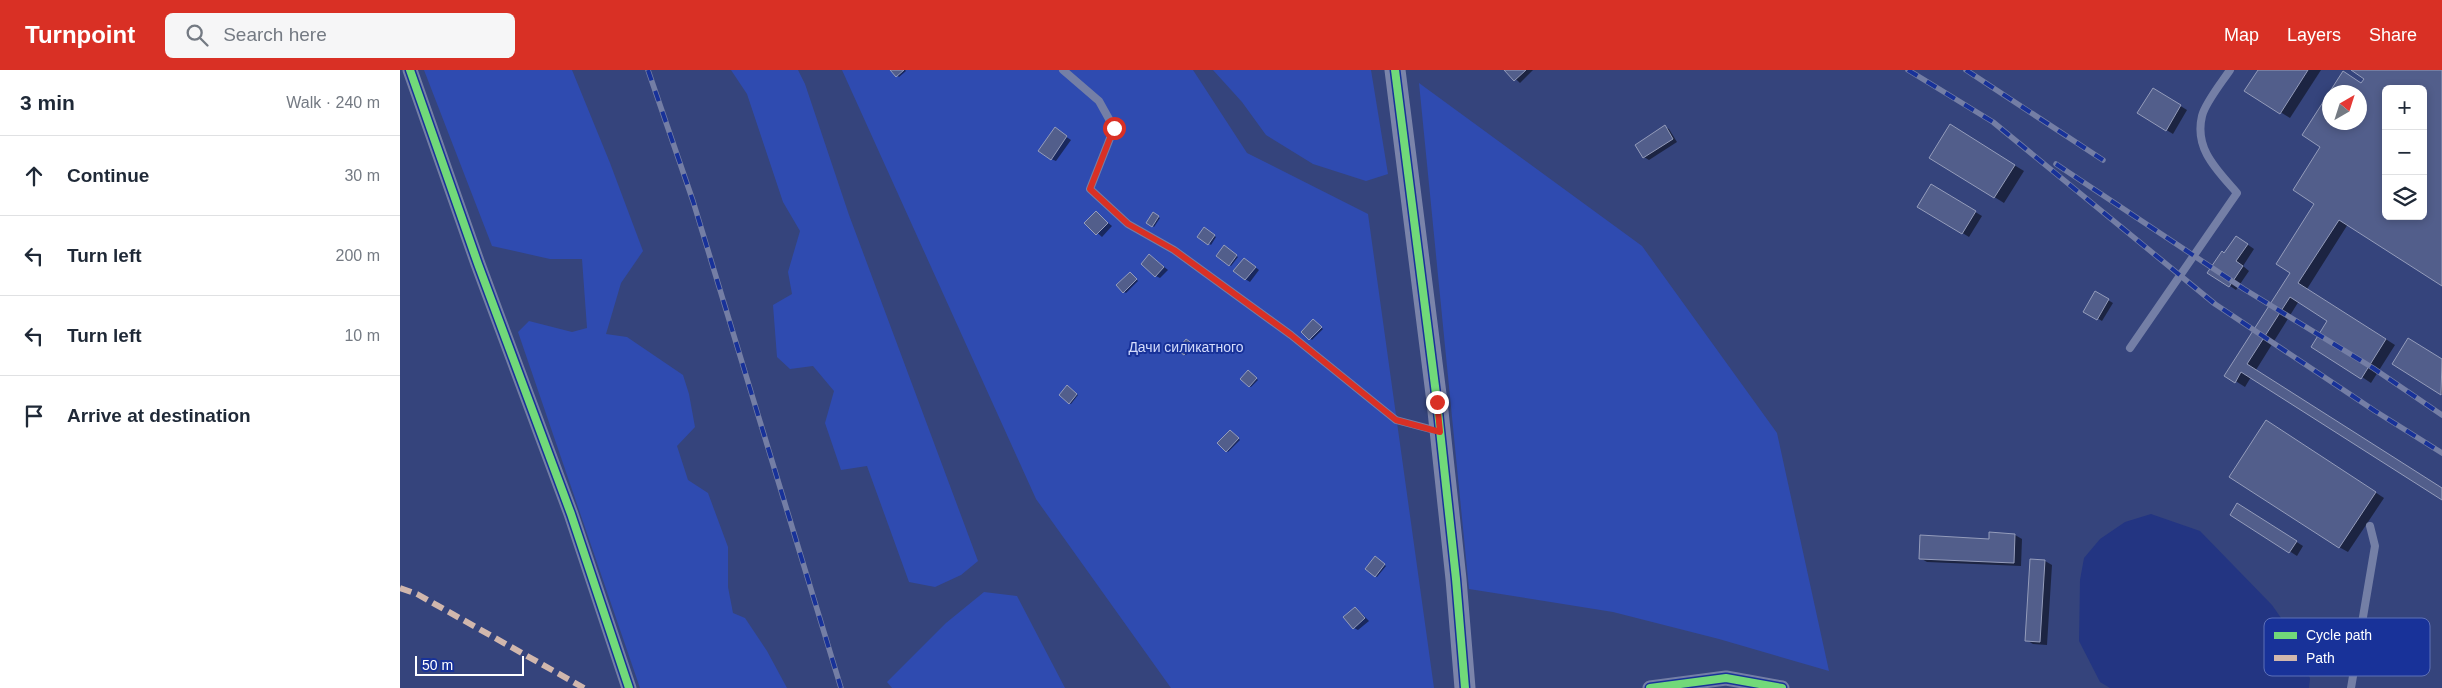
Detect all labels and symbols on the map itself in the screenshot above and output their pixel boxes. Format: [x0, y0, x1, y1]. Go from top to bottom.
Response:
north arrow [2322, 85, 2367, 130]
route start [1103, 117, 1126, 140]
park label: Дачи силикатного [1128, 339, 1244, 355]
route end [1426, 391, 1449, 414]
legend [2264, 618, 2430, 676]
text: Cycle path [2306, 627, 2372, 643]
text: Path [2306, 650, 2335, 666]
scale bar [415, 653, 524, 676]

